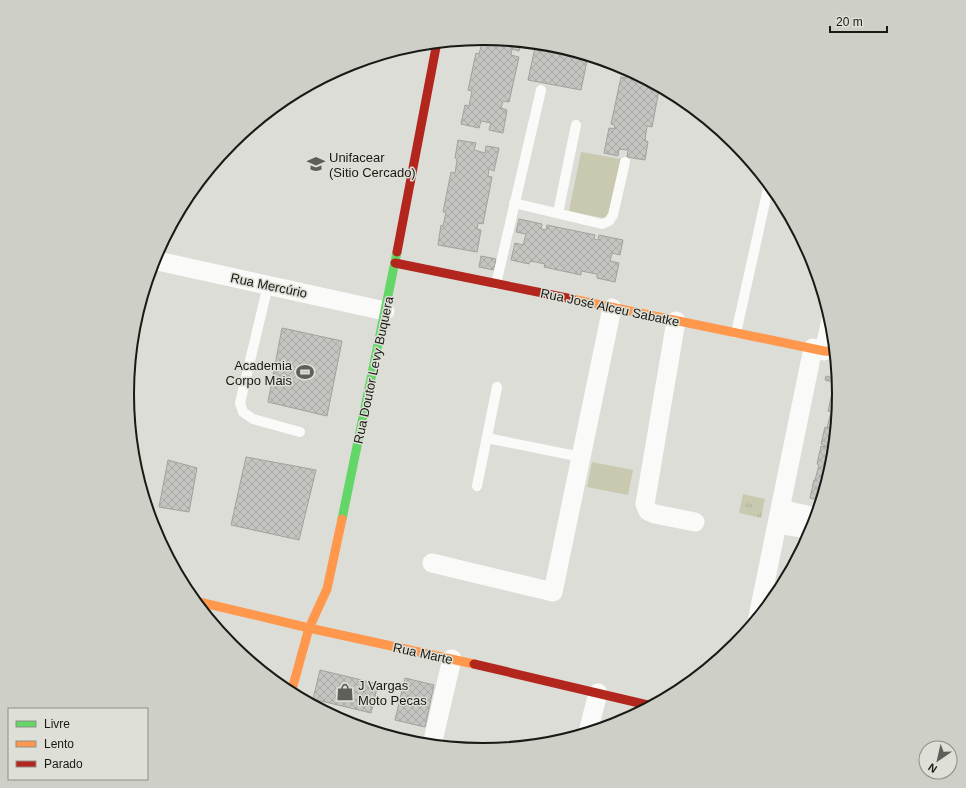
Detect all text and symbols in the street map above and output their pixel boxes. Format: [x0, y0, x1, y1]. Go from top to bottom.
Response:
scale bar [830, 8, 887, 34]
text: 20 m [836, 15, 863, 29]
place label: Unifacear (Sitio Cercado) [329, 150, 416, 180]
school or university icon: Unifacear (Sitio Cercado) [306, 154, 326, 174]
street label: Rua Mercúrio [229, 270, 309, 301]
street label: Rua José Alceu Sabatke [539, 285, 681, 330]
street label: Rua Doutor Levy Buquera [351, 294, 397, 445]
place label: Academia Corpo Mais [226, 358, 293, 388]
sports icon: Academia Corpo Mais [295, 362, 315, 382]
street label: Rua Marte [392, 640, 454, 667]
place label: J Vargas Moto Pecas [358, 678, 427, 708]
shop icon: J Vargas Moto Pecas [335, 682, 355, 702]
legend [8, 708, 148, 780]
text: Livre [44, 717, 70, 731]
text: Lento [44, 737, 74, 751]
north arrow [918, 740, 958, 780]
text: Parado [44, 757, 83, 771]
text: N [926, 761, 939, 775]

